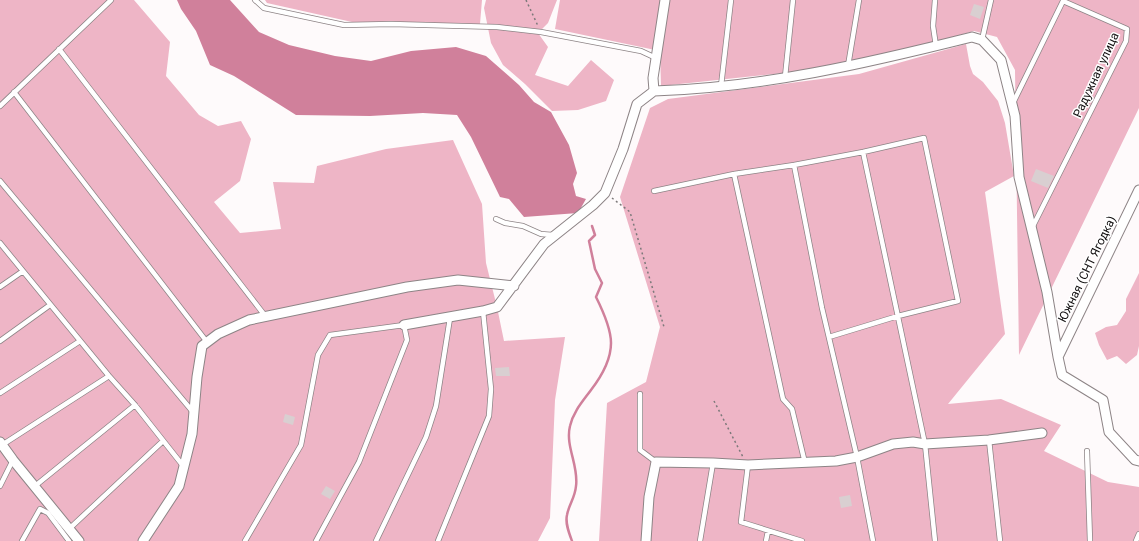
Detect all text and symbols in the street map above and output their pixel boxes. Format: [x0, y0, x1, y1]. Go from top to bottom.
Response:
street label: Радужная улица [1070, 30, 1122, 120]
street label: Южная (СНТ Ягодка) [1055, 214, 1119, 324]

